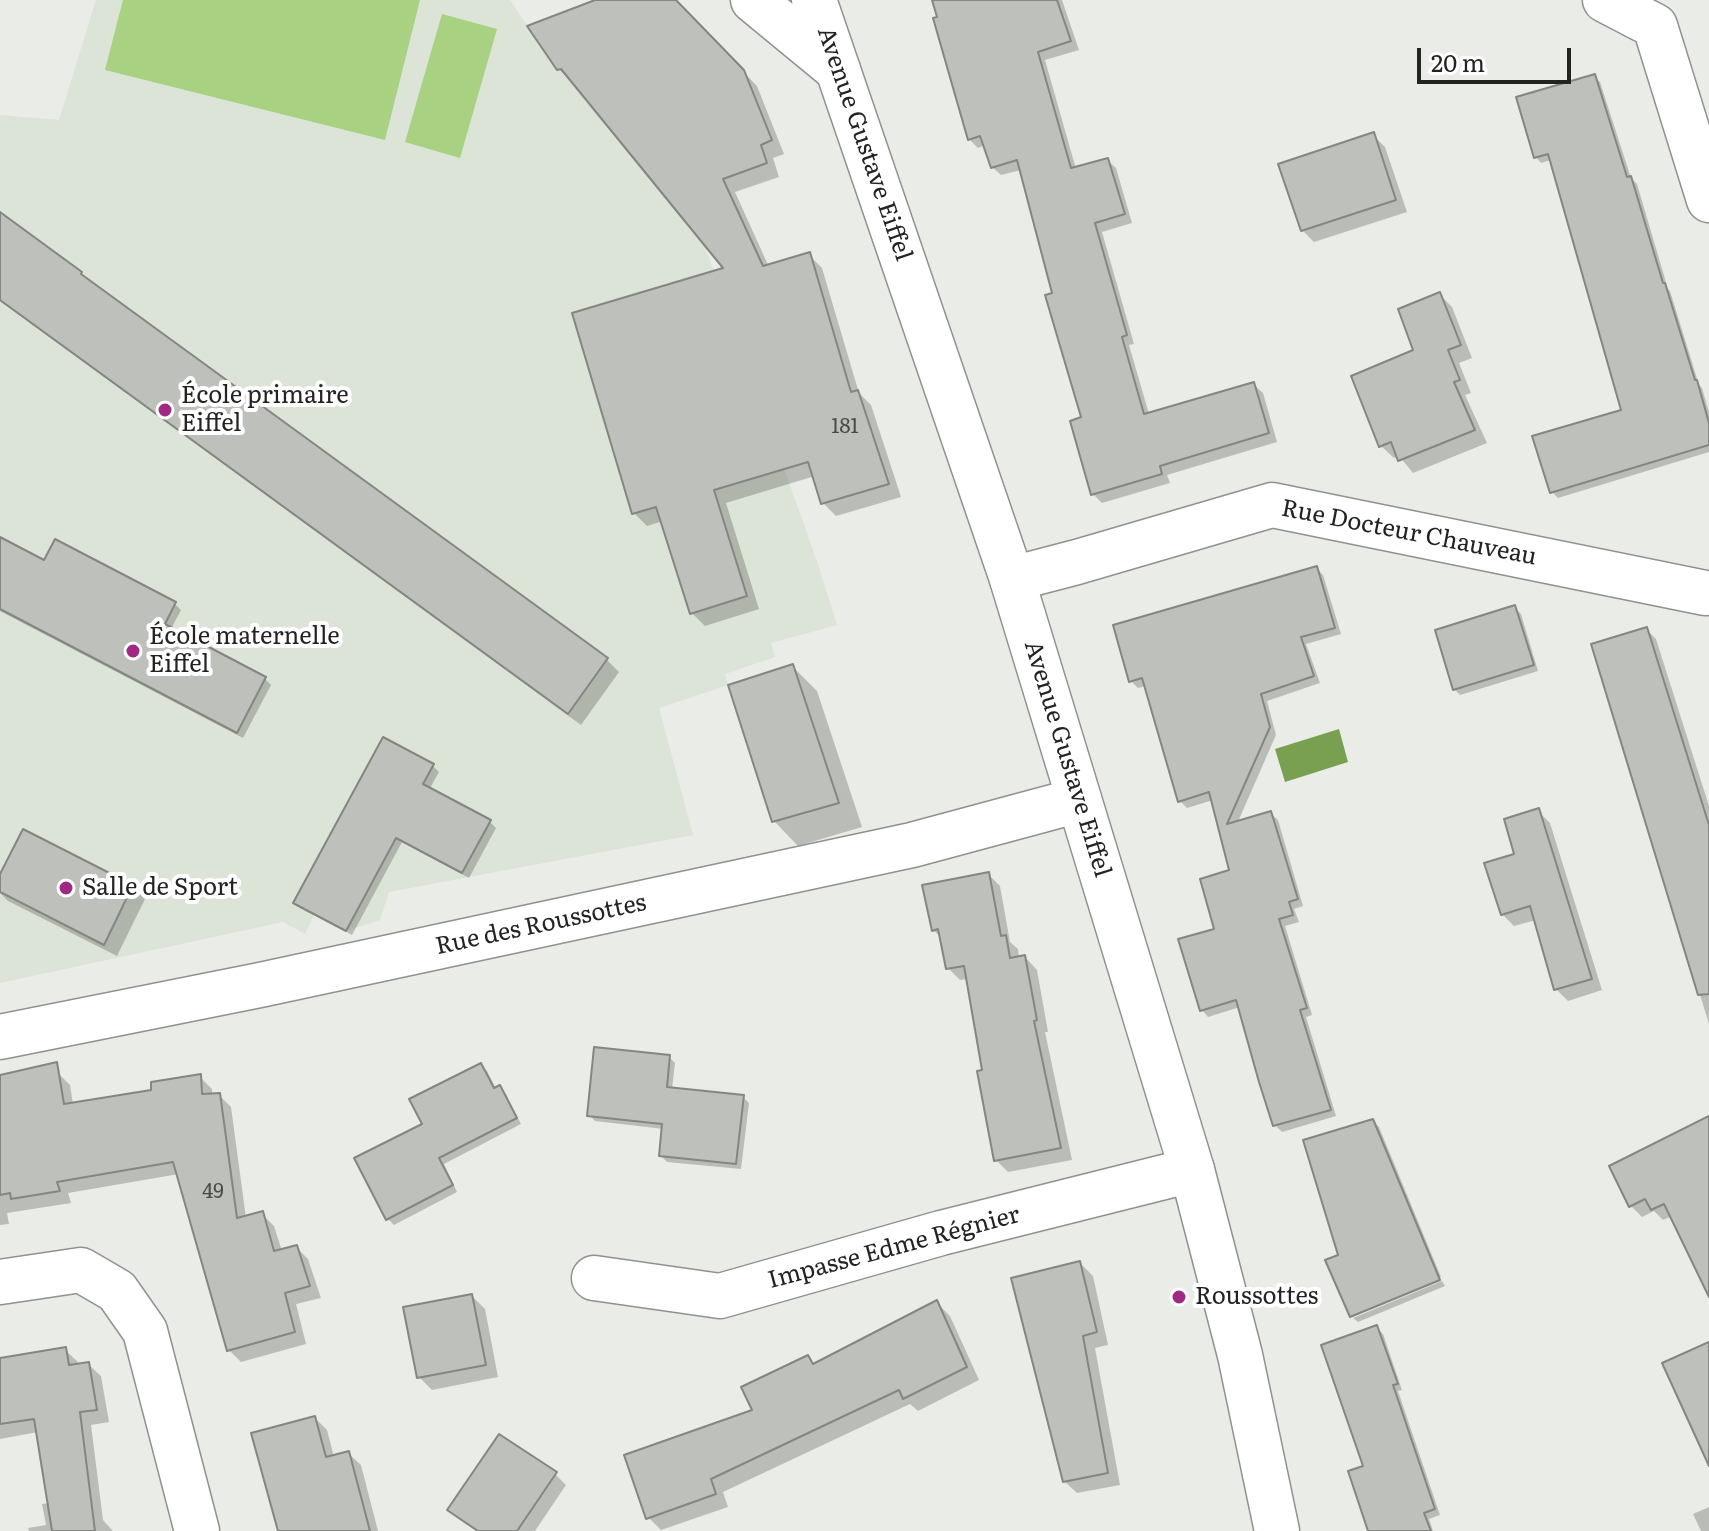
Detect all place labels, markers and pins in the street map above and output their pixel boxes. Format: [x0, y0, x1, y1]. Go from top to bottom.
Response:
place label: École primaire Eiffel [181, 382, 349, 438]
marker: École primaire Eiffel [156, 401, 174, 419]
place label: École maternelle Eiffel [149, 623, 340, 679]
marker: École maternelle Eiffel [124, 642, 142, 660]
place label: Salle de Sport [82, 874, 238, 902]
marker: Salle de Sport [57, 879, 75, 897]
place label: Roussottes [1195, 1283, 1318, 1311]
marker: Roussottes [1170, 1288, 1188, 1306]

